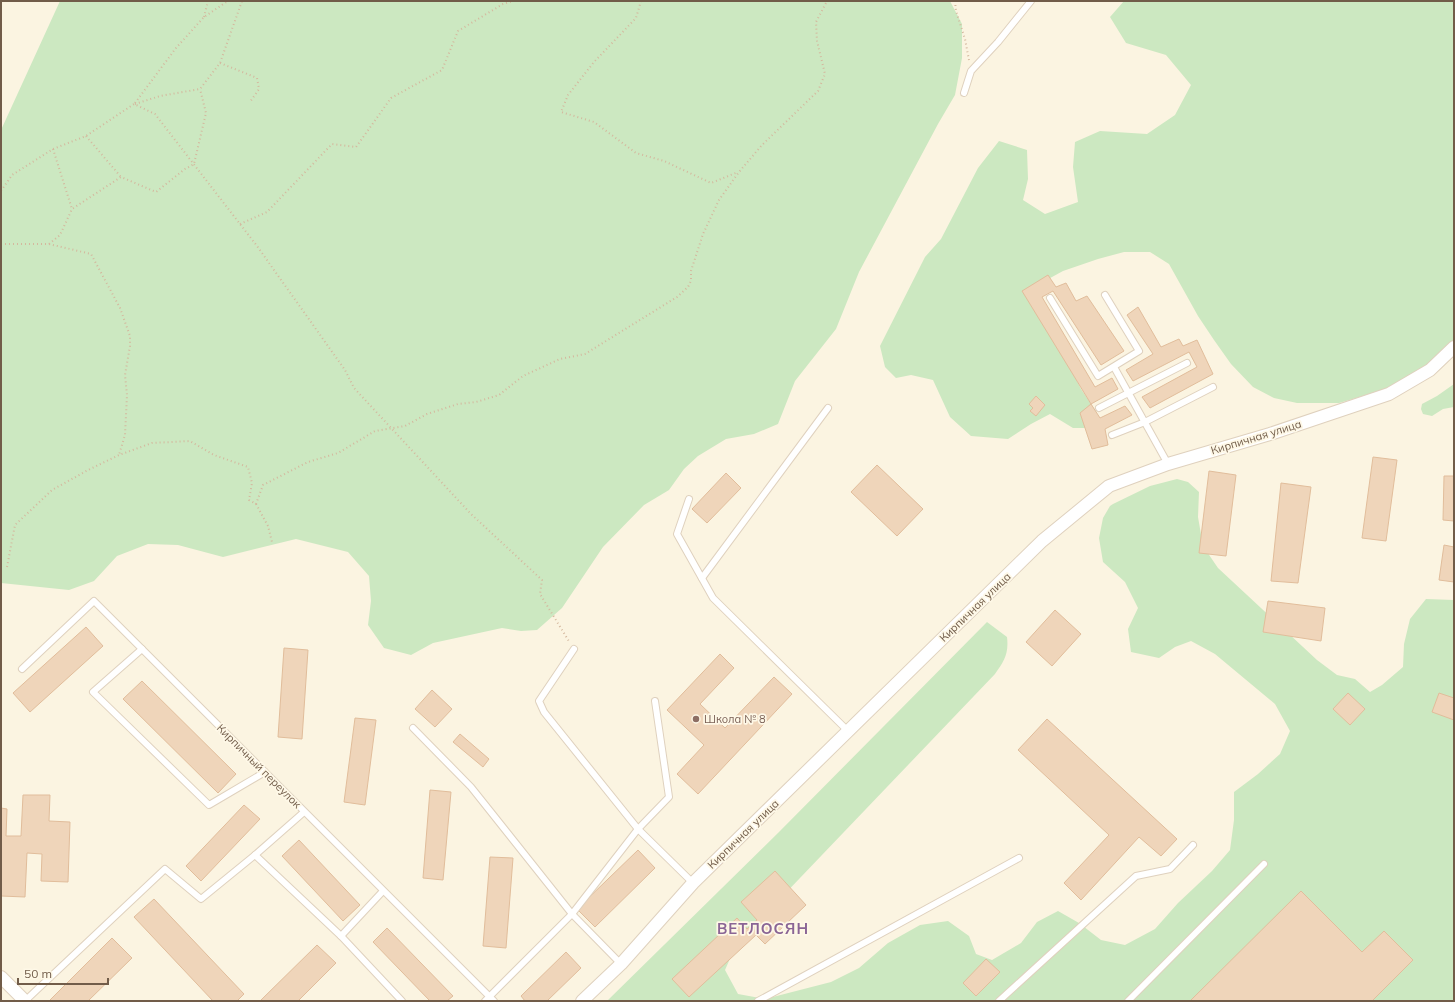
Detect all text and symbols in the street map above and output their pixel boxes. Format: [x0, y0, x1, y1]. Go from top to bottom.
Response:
street label: Кирпичная улица [1209, 417, 1303, 457]
street label: Кирпичная улица [936, 569, 1014, 645]
place label: Школа № 8 [704, 712, 766, 726]
marker: Школа № 8 [691, 714, 701, 724]
street label: Кирпичный переулок [214, 721, 304, 811]
street label: Кирпичная улица [704, 796, 782, 872]
district label: ВЕТЛОСЯН [717, 919, 809, 938]
scale bar [18, 960, 108, 986]
text: 50 m [24, 966, 52, 981]

